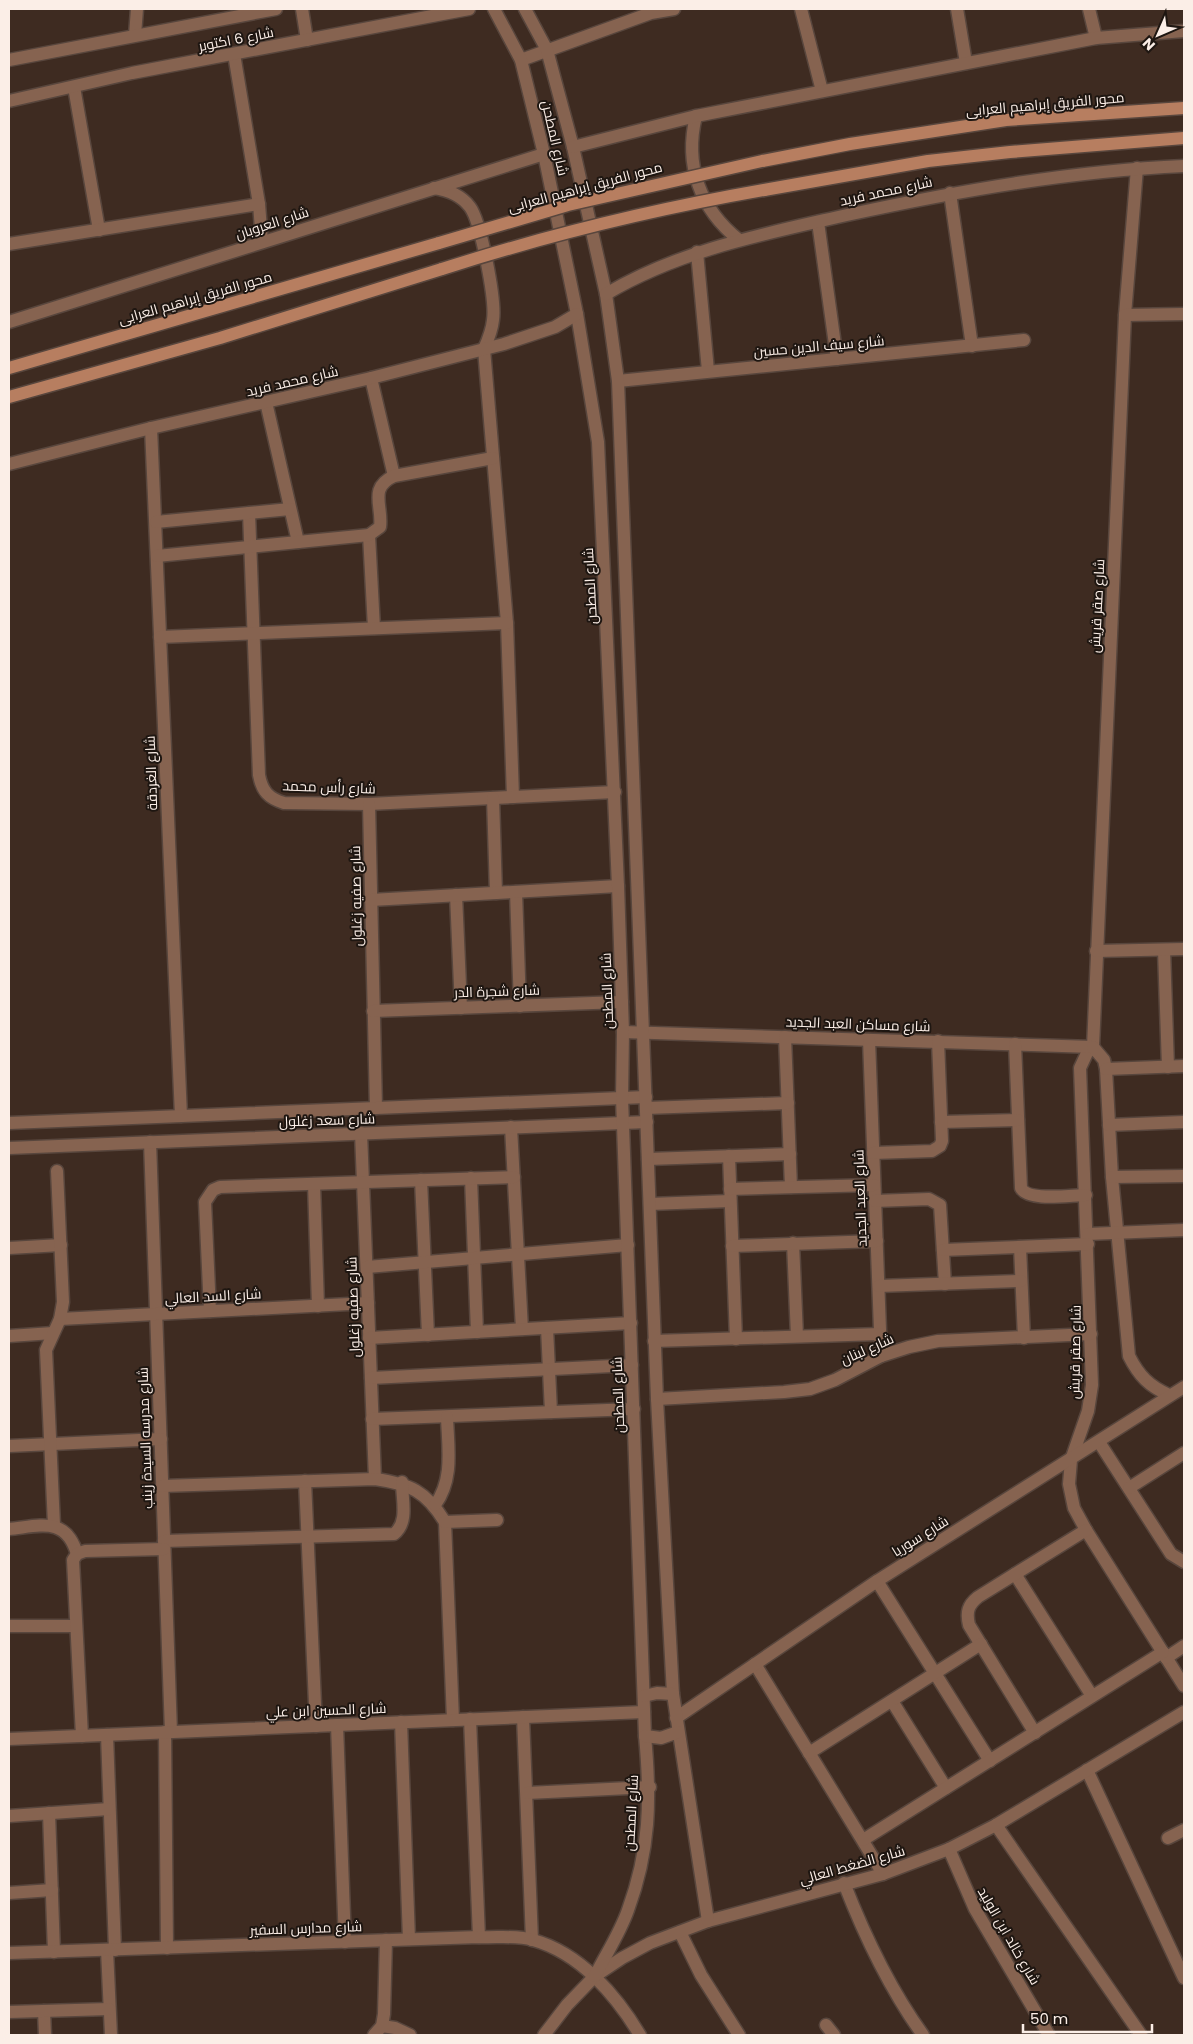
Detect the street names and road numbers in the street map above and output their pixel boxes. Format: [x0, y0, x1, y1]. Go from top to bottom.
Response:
street label: شارع 6 اكتوبر [196, 22, 275, 56]
street label: محور الفريق إبراهيم العرابى [965, 87, 1125, 121]
street label: شارع المطحن [537, 98, 573, 178]
street label: محور الفريق إبراهيم العرابى [506, 157, 664, 217]
street label: شارع محمد فريد [838, 171, 934, 211]
street label: شارع العروبان [233, 202, 311, 244]
street label: محور الفريق إبراهيم العرابى [116, 266, 274, 330]
street label: شارع سيف الدين حسين [753, 330, 885, 362]
street label: شارع محمد فريد [244, 361, 340, 401]
street label: شارع المطحن [578, 547, 602, 625]
street label: شارع صقر قريش [1085, 558, 1109, 654]
street label: شارع الغردقة [140, 735, 162, 811]
street label: شارع رأس محمد [282, 775, 376, 799]
street label: شارع صفيه زغلول [345, 845, 367, 947]
street label: شارع المطحن [596, 952, 618, 1030]
street label: شارع شجرة الدر [453, 980, 540, 1003]
street label: شارع مساكن العبد الجديد [785, 1011, 931, 1037]
street label: شارع سعد زغلول [279, 1108, 375, 1132]
street label: شارع العبد الجديد [848, 1149, 872, 1247]
street label: شارع صفيه زغلول [341, 1256, 365, 1358]
street label: شارع السد العالي [164, 1283, 262, 1311]
street label: شارع صقر قريش [1064, 1305, 1086, 1399]
street label: شارع لبنان [837, 1328, 897, 1370]
street label: شارع المطحن [607, 1356, 629, 1434]
street label: شارع مدرسه السيدة زينب [133, 1367, 157, 1509]
street label: شارع سوريا [888, 1511, 952, 1561]
street label: شارع الحسين ابن علي [265, 1698, 387, 1724]
street label: شارع المطحن [619, 1774, 643, 1852]
street label: شارع الضغط العالي [797, 1840, 908, 1892]
street label: شارع خالد ابن الوليد [973, 1883, 1045, 1989]
street label: شارع مدارس السفير [248, 1916, 363, 1940]

